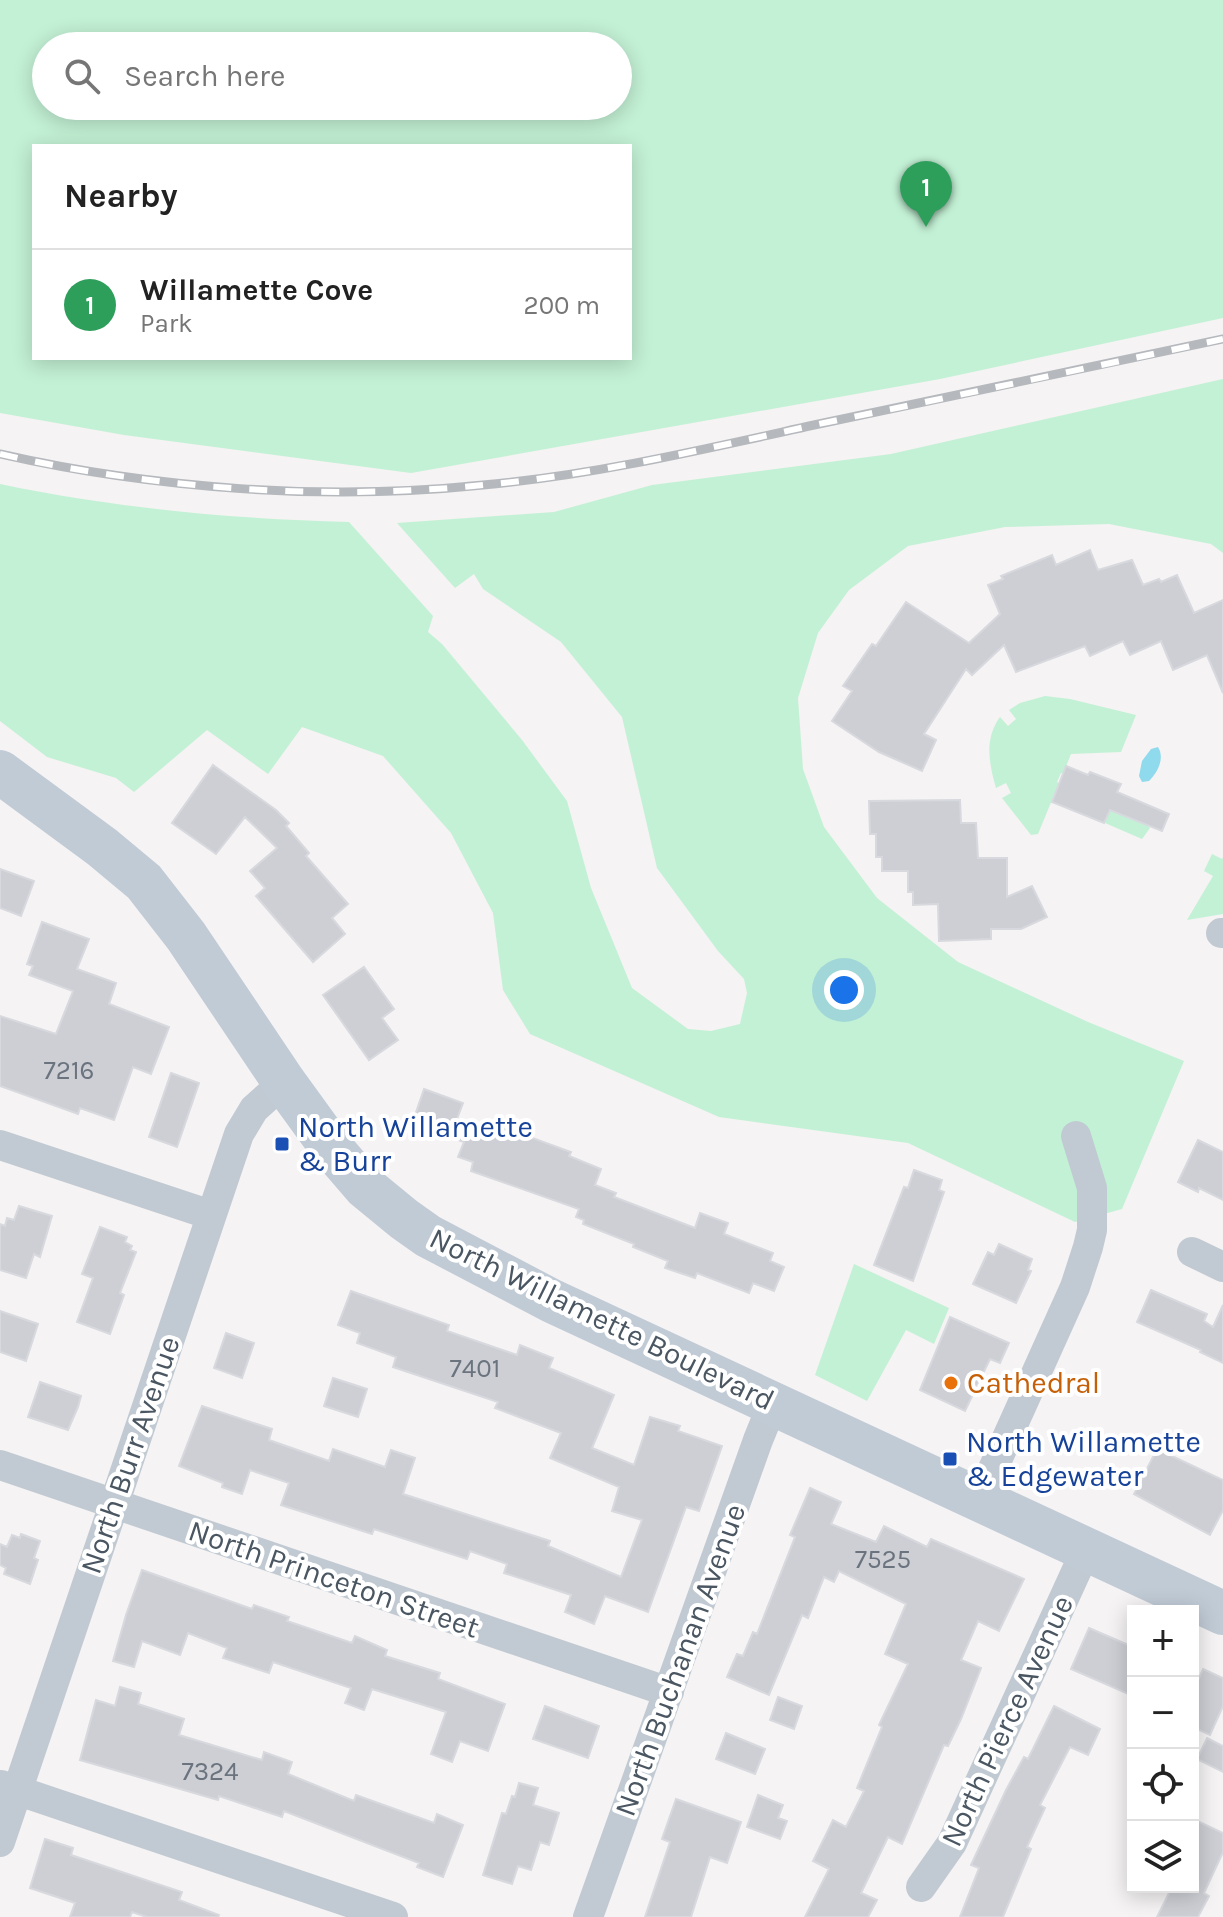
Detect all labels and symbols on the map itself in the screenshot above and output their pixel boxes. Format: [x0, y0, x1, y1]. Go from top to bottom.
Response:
pin: 1 [900, 161, 952, 227]
your location [824, 970, 864, 1010]
house number: 7216 [44, 1055, 94, 1086]
place label: North Willamette & Burr [298, 1109, 533, 1179]
marker: North Willamette & Burr [273, 1135, 291, 1153]
street label: North Willamette Boulevard [424, 1220, 780, 1418]
street label: North Burr Avenue [73, 1332, 187, 1578]
house number: 7401 [450, 1353, 500, 1384]
place label: Cathedral [967, 1365, 1100, 1401]
marker: Cathedral [942, 1374, 960, 1392]
place label: North Willamette & Edgewater [966, 1424, 1201, 1494]
marker: North Willamette & Edgewater [941, 1450, 959, 1468]
street label: North Buchanan Avenue [607, 1499, 753, 1821]
street label: North Princeton Street [184, 1512, 484, 1646]
house number: 7525 [855, 1544, 911, 1575]
street label: North Pierce Avenue [933, 1590, 1081, 1852]
house number: 7324 [181, 1756, 239, 1787]

